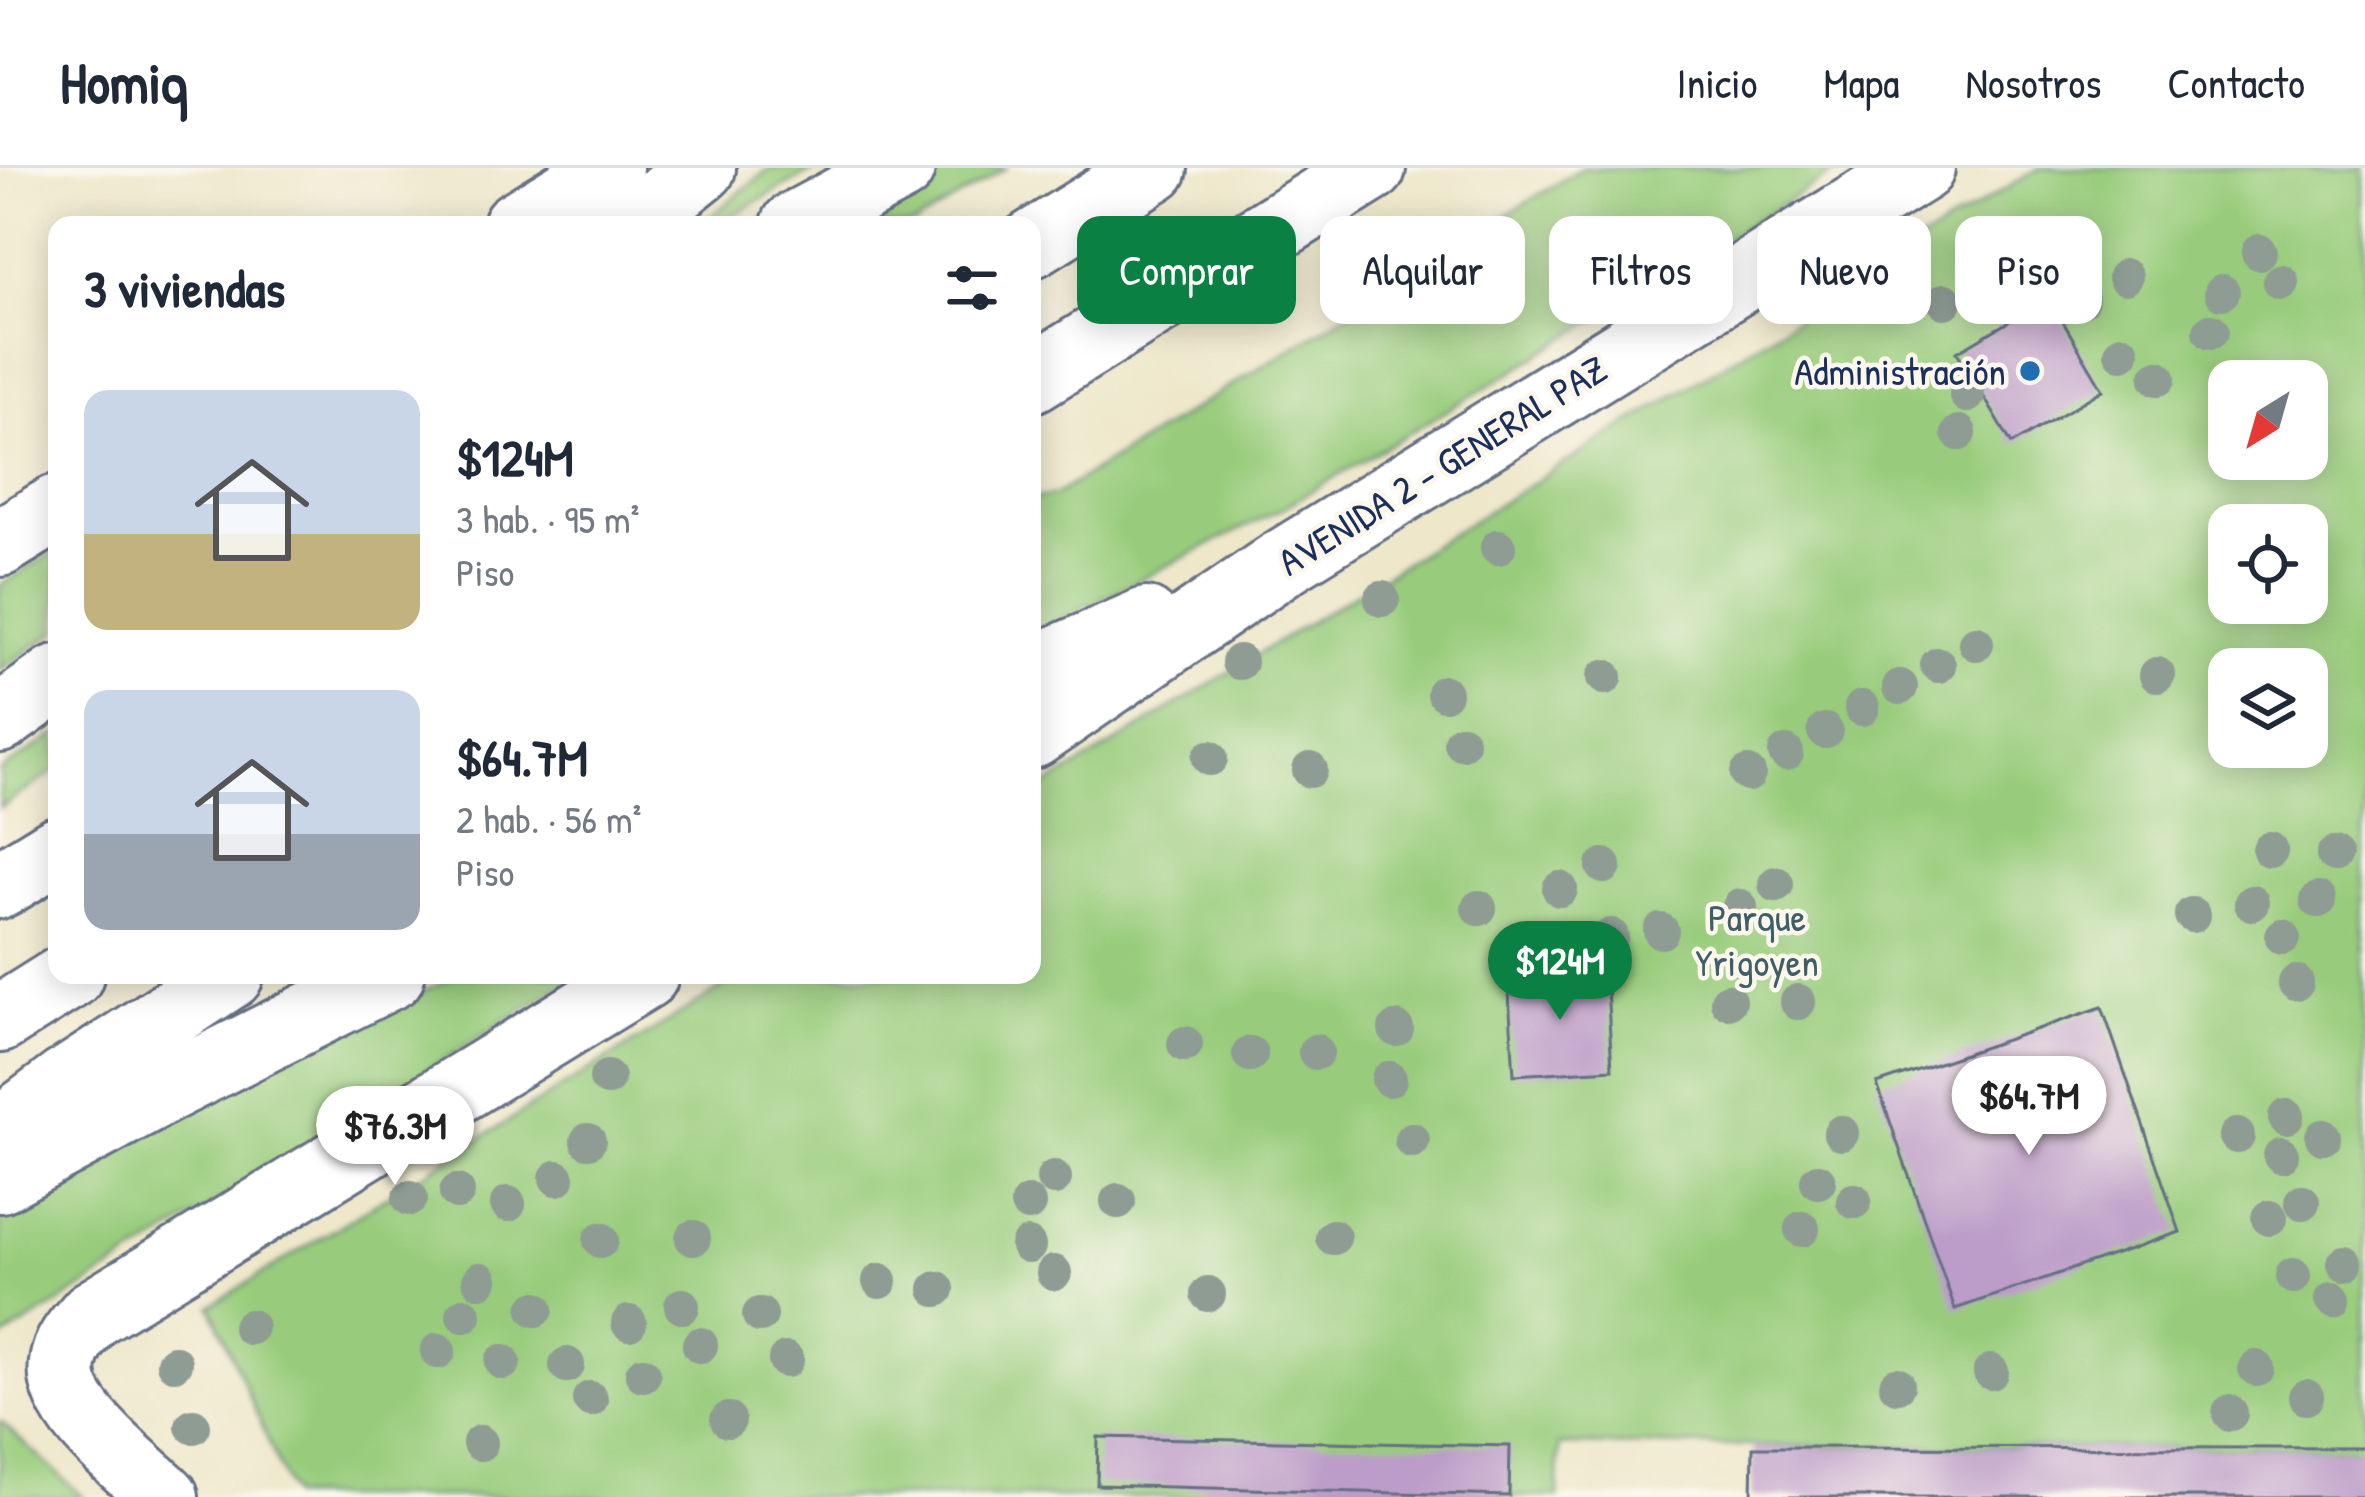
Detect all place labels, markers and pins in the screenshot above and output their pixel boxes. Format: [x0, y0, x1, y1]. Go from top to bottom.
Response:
place label: Administración [1794, 344, 2006, 397]
marker: Administración [2017, 358, 2043, 384]
pin: $124M [1476, 921, 1644, 1023]
pin: $64.7M [1931, 1056, 2127, 1158]
pin: $76.3M [297, 1086, 493, 1188]

